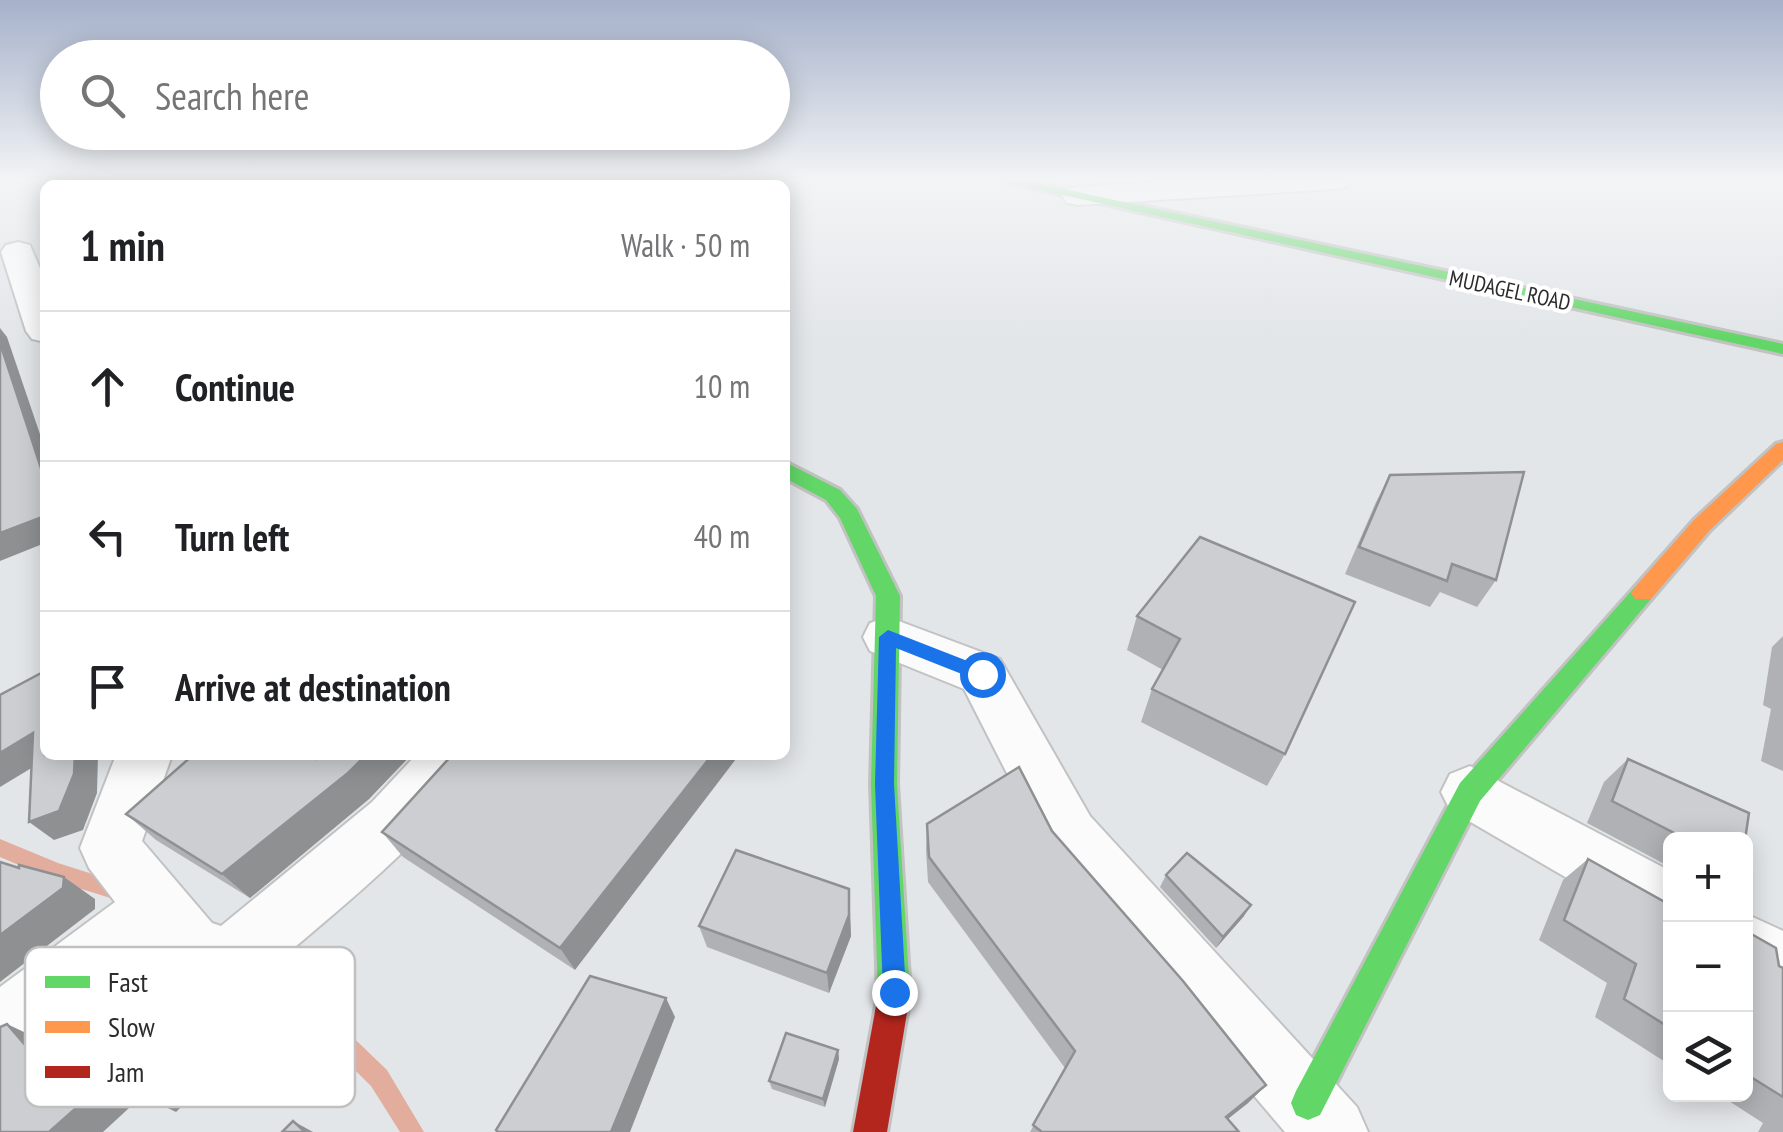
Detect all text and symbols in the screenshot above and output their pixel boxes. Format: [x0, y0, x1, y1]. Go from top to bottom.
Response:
search box [40, 40, 790, 150]
icon: search [75, 68, 130, 123]
text: Search here [155, 71, 309, 120]
text: 1 min [80, 218, 165, 273]
text: Walk · 50 m [621, 224, 750, 266]
street label: MUDAGEL ROAD [1447, 263, 1573, 317]
icon: ahead [80, 359, 135, 414]
text: Continue [175, 362, 295, 411]
text: 10 m [694, 365, 750, 407]
icon: left [80, 509, 135, 564]
text: Turn left [175, 512, 289, 561]
text: 40 m [694, 515, 750, 557]
route start [960, 652, 1006, 698]
icon: arrive [80, 659, 135, 714]
text: Arrive at destination [175, 662, 451, 711]
map controls [1663, 832, 1753, 1102]
button: + [1663, 832, 1753, 922]
button: − [1663, 922, 1753, 1012]
legend [25, 947, 355, 1107]
text: Fast [108, 963, 148, 1000]
route end [872, 970, 918, 1016]
text: Slow [108, 1008, 155, 1045]
button: layers [1663, 1012, 1753, 1102]
text: Jam [107, 1053, 144, 1090]

